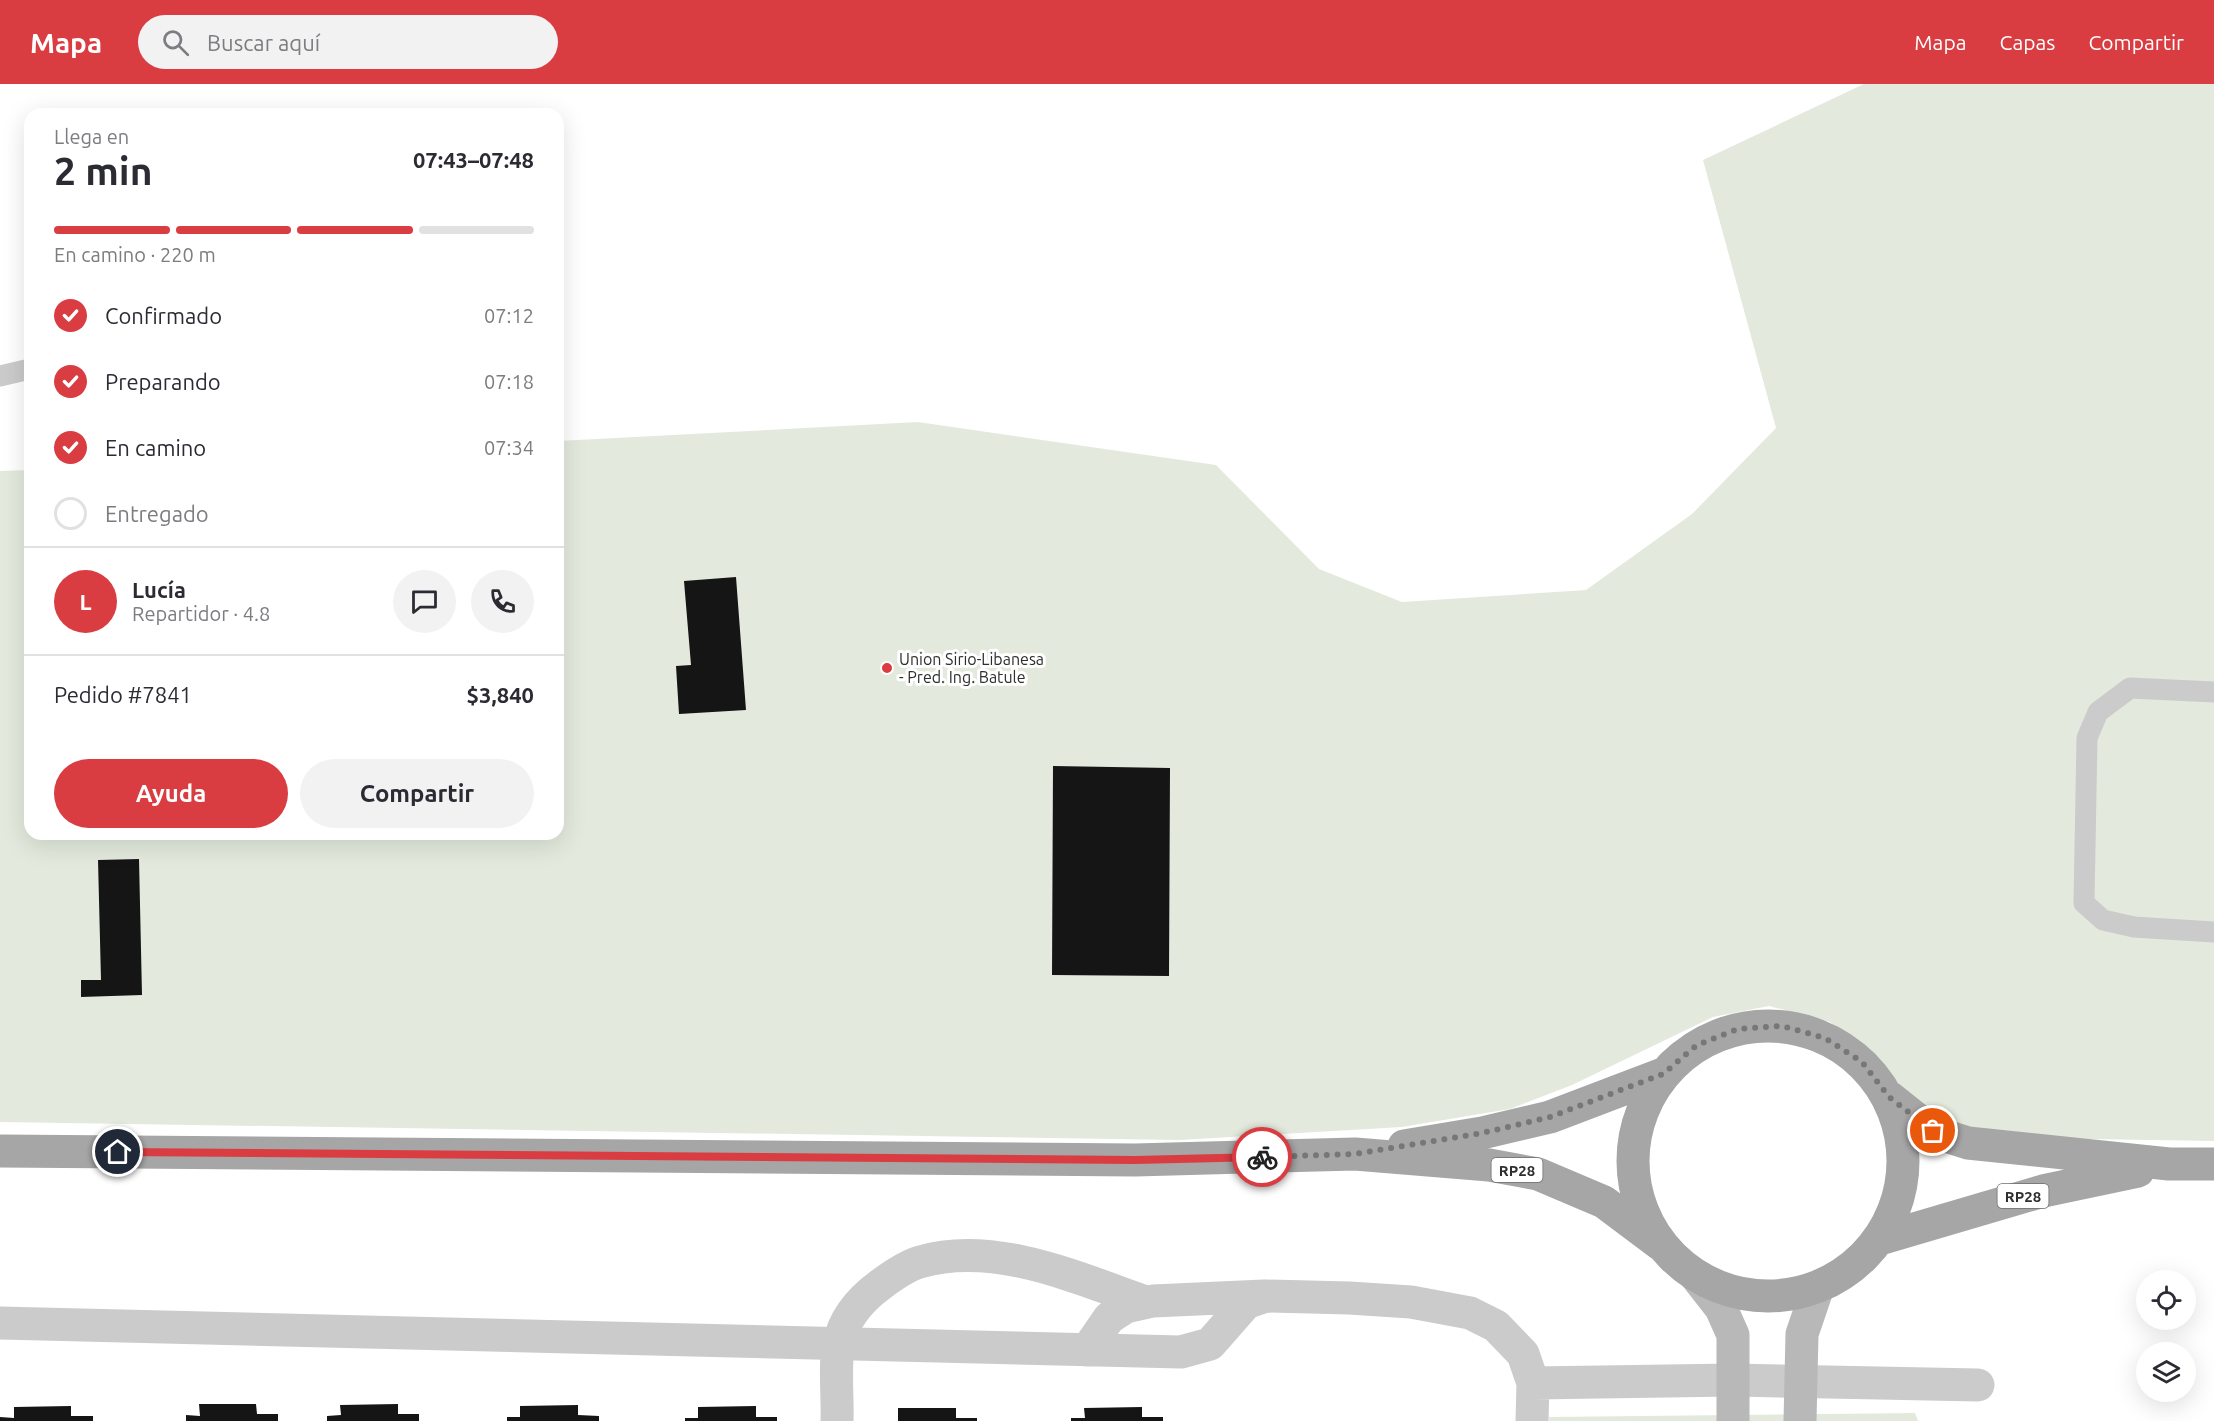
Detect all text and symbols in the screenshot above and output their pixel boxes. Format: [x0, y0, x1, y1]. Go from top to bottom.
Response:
search box [138, 15, 558, 69]
icon: search [159, 26, 192, 59]
text: Mapa [30, 27, 102, 58]
text: Buscar aquí [207, 30, 320, 55]
text: Mapa [1914, 30, 1966, 54]
text: Capas [1999, 30, 2055, 54]
text: Compartir [2088, 30, 2184, 54]
text: Llega en [54, 125, 129, 148]
text: 07:43–07:48 [413, 147, 534, 172]
text: 2 min [54, 149, 153, 192]
text: En camino · 220 m [54, 243, 216, 266]
icon: check [54, 299, 87, 332]
text: Confirmado [105, 303, 222, 328]
text: 07:12 [484, 304, 534, 327]
icon: check [54, 365, 87, 398]
text: Preparando [105, 369, 221, 394]
text: 07:18 [484, 370, 534, 393]
icon: check [54, 431, 87, 464]
text: En camino [105, 435, 206, 460]
text: 07:34 [484, 436, 534, 459]
text: Entregado [105, 501, 209, 526]
button: chat [393, 570, 456, 633]
button: phone [471, 570, 534, 633]
text: Lucía [132, 577, 186, 602]
text: L [79, 589, 92, 614]
text: Repartidor · 4.8 [132, 602, 270, 625]
place label: Union Sirio-Libanesa - Pred. Ing. Batule [899, 650, 1044, 686]
marker: Union Sirio-Libanesa - Pred. Ing. Batule [880, 661, 894, 675]
text: Pedido #7841 [54, 682, 192, 707]
text: $3,840 [467, 682, 534, 707]
button: Ayuda [54, 759, 288, 828]
button: Compartir [300, 759, 534, 828]
pin [1907, 1105, 1958, 1156]
icon: bag [1916, 1114, 1949, 1147]
pin [92, 1126, 143, 1177]
courier [1232, 1127, 1292, 1187]
icon: home [101, 1135, 134, 1168]
icon: bike [1246, 1141, 1279, 1174]
road number: RP28 [1492, 1158, 1543, 1182]
road number: RP28 [1998, 1184, 2048, 1208]
map controls [2136, 1270, 2196, 1402]
button: locate [2136, 1270, 2196, 1330]
button: layers [2136, 1342, 2196, 1402]

